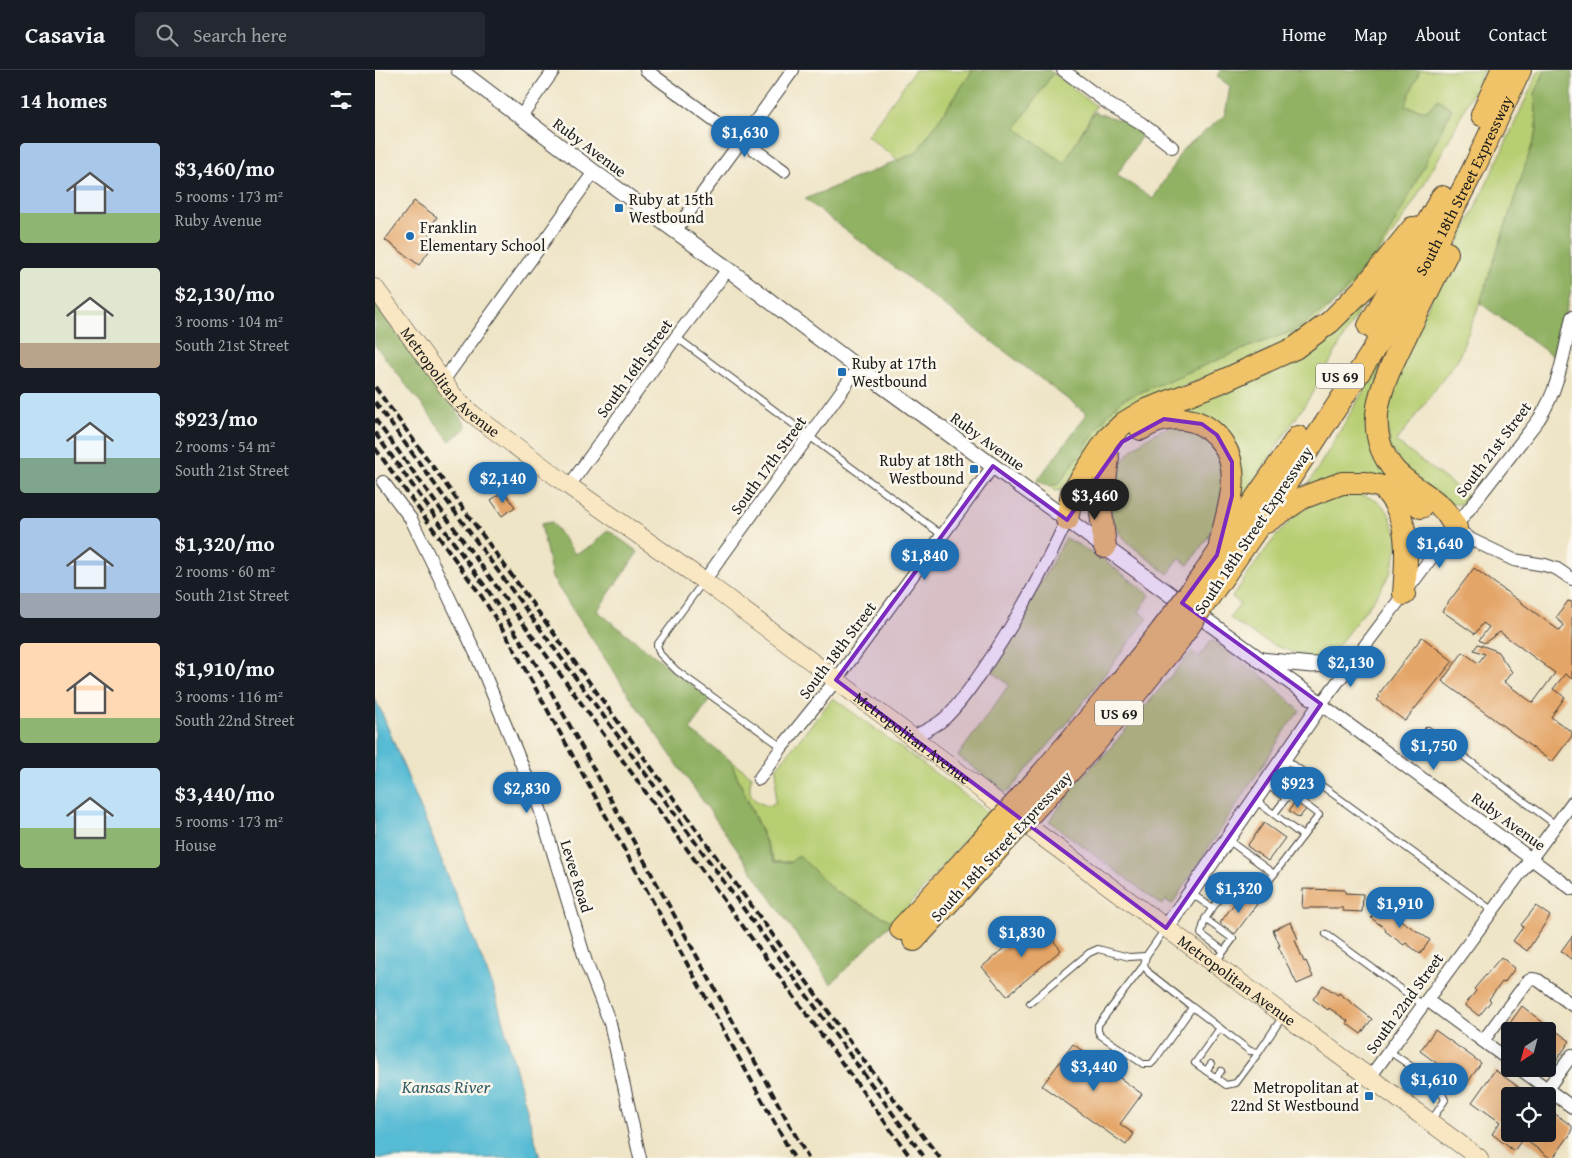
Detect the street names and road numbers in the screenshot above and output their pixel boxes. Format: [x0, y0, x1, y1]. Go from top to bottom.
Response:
street label: South 18th Street Expressway [1409, 91, 1519, 280]
street label: Ruby Avenue [548, 111, 632, 183]
street label: South 16th Street [590, 313, 678, 422]
street label: Metropolitan Avenue [395, 322, 505, 443]
road number: US 69 [1316, 364, 1364, 388]
street label: South 21st Street [1449, 396, 1537, 502]
street label: Ruby Avenue [946, 406, 1030, 476]
street label: South 17th Street [724, 410, 812, 519]
street label: South 18th Street Expressway [1188, 441, 1318, 619]
street label: South 18th Street [792, 596, 882, 704]
street label: Metropolitan Avenue [849, 685, 976, 790]
road number: US 69 [1095, 700, 1143, 726]
street label: South 18th Street Expressway [925, 765, 1077, 927]
street label: Ruby Avenue [1467, 786, 1551, 856]
street label: Levee Road [555, 837, 600, 916]
street label: Metropolitan Avenue [1173, 928, 1301, 1032]
street label: South 22nd Street [1359, 947, 1449, 1058]

